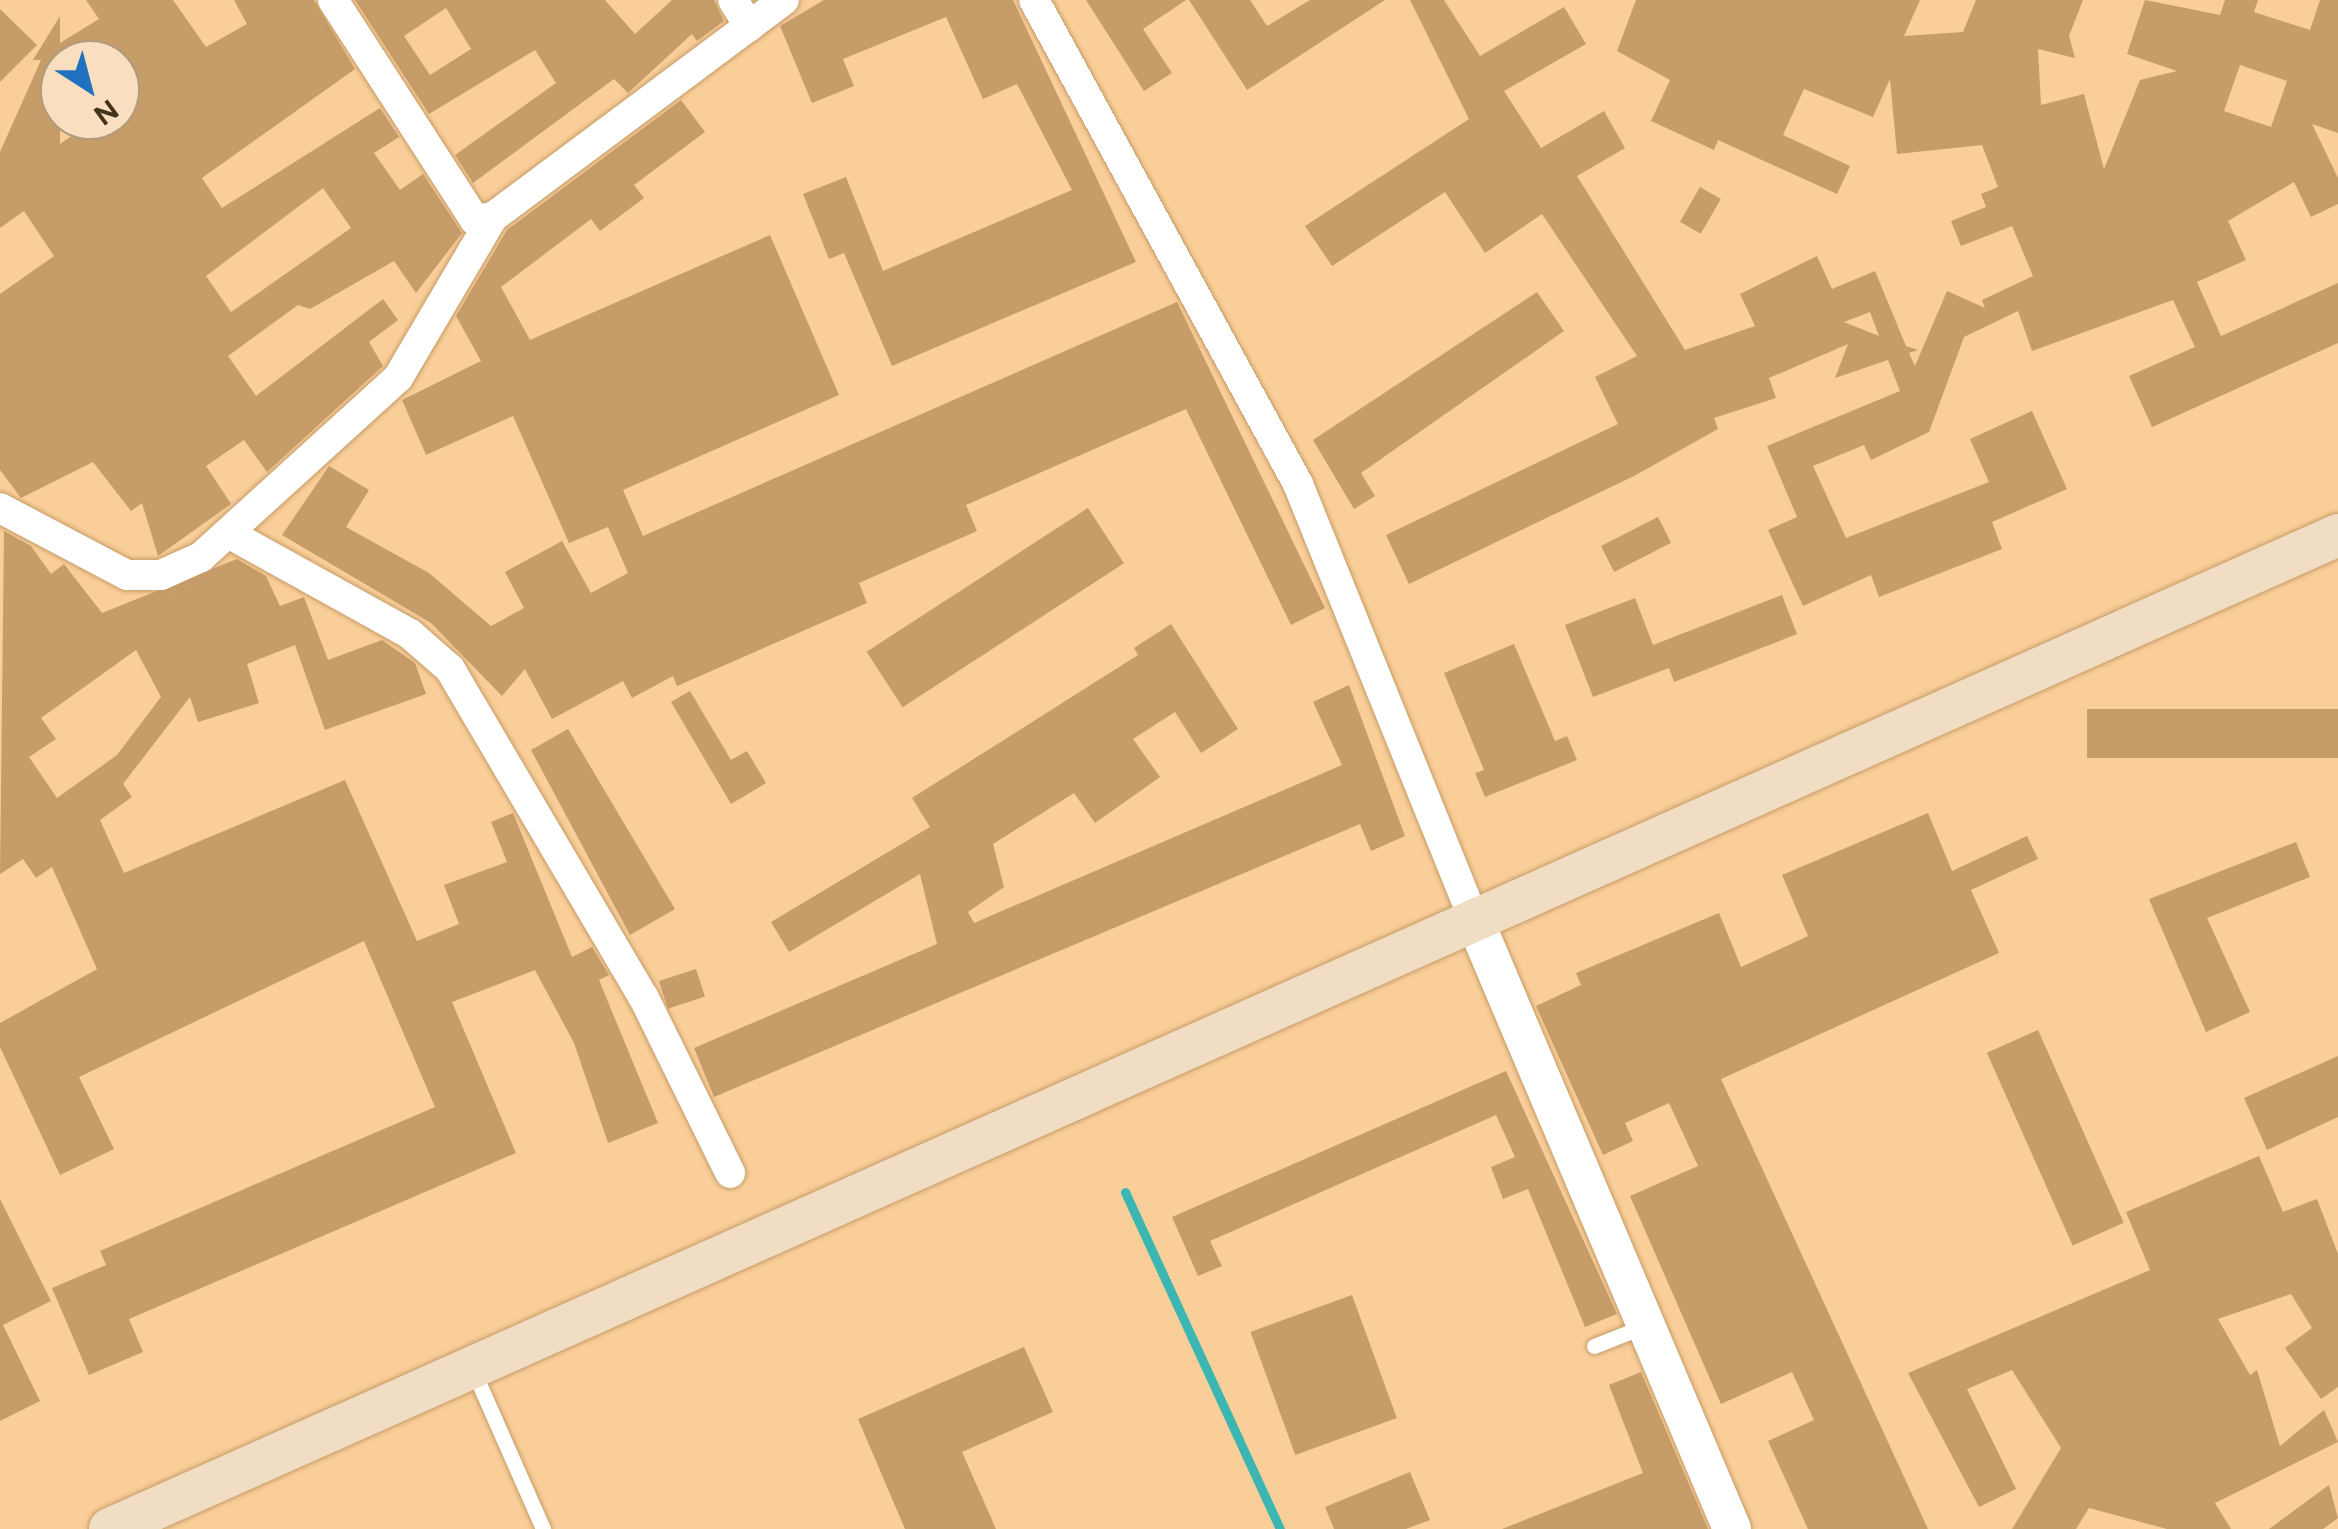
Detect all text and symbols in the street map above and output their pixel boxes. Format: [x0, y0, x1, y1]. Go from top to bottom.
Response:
north arrow [40, 40, 140, 140]
text: N [88, 93, 125, 133]

